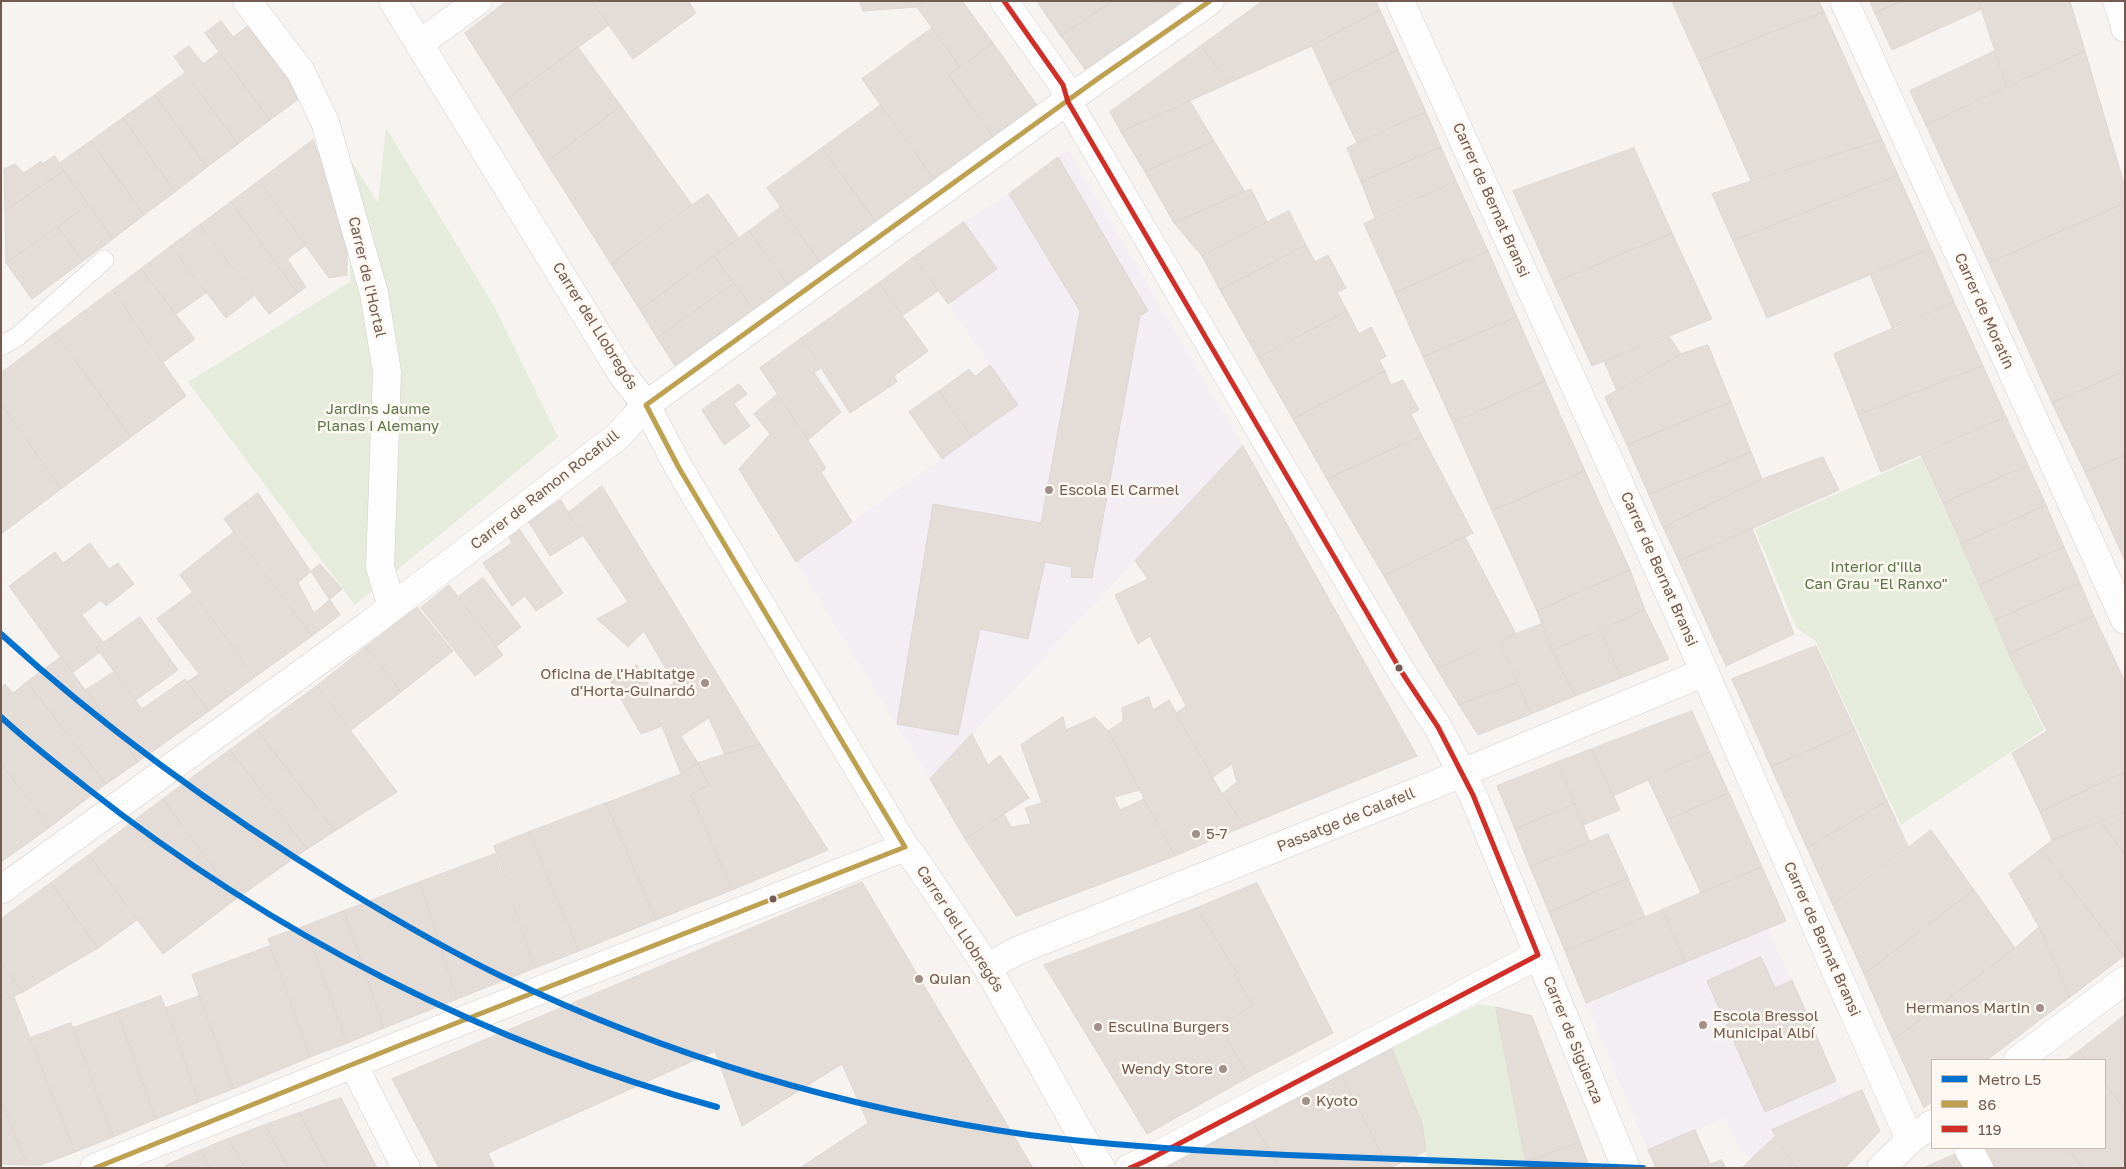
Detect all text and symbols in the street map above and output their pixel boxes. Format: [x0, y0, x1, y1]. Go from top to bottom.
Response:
street label: Carrer de Bernat Bransi [1449, 120, 1533, 280]
street label: Carrer de l'Hortal [344, 215, 390, 339]
street label: Carrer de Moratín [1950, 250, 2018, 372]
street label: Carrer del Llobregós [548, 259, 642, 393]
park label: Jardins Jaume Planas i Alemany [317, 400, 439, 435]
street label: Carrer de Ramon Rocafull [467, 426, 623, 554]
place label: Escola El Carmel [1059, 481, 1179, 499]
marker: Escola El Carmel [1043, 484, 1055, 496]
street label: Carrer de Bernat Bransi [1617, 489, 1701, 649]
park label: Interior d'illa Can Grau "El Ranxo" [1804, 558, 1948, 593]
unlabelled marker [1394, 663, 1404, 673]
place label: Oficina de l'Habitatge d'Horta-Guinardó [540, 665, 695, 700]
marker: Oficina de l'Habitatge d'Horta-Guinardó [699, 677, 711, 689]
street label: Passatge de Calafell [1274, 784, 1418, 856]
place label: 5-7 [1206, 825, 1227, 843]
marker: 5-7 [1190, 828, 1202, 840]
street label: Carrer de Bernat Bransi [1780, 859, 1864, 1019]
street label: Carrer del Llobregós [912, 863, 1008, 995]
unlabelled marker [768, 894, 778, 904]
place label: Quian [929, 970, 971, 988]
marker: Quian [913, 973, 925, 985]
street label: Carrer de Sigüenza [1539, 974, 1607, 1106]
place label: Hermanos Martin [1906, 999, 2030, 1017]
marker: Hermanos Martin [2034, 1002, 2046, 1014]
place label: Escola Bressol Municipal Albí [1713, 1007, 1818, 1042]
place label: Esculina Burgers [1108, 1018, 1229, 1036]
marker: Escola Bressol Municipal Albí [1697, 1019, 1709, 1031]
marker: Esculina Burgers [1092, 1021, 1104, 1033]
legend [1931, 1059, 2106, 1149]
place label: Wendy Store [1121, 1060, 1213, 1078]
marker: Wendy Store [1217, 1063, 1229, 1075]
text: Metro L5 [1978, 1070, 2041, 1088]
place label: Kyoto [1316, 1092, 1358, 1110]
marker: Kyoto [1300, 1095, 1312, 1107]
text: 86 [1978, 1095, 1996, 1113]
text: 119 [1978, 1120, 2002, 1138]

